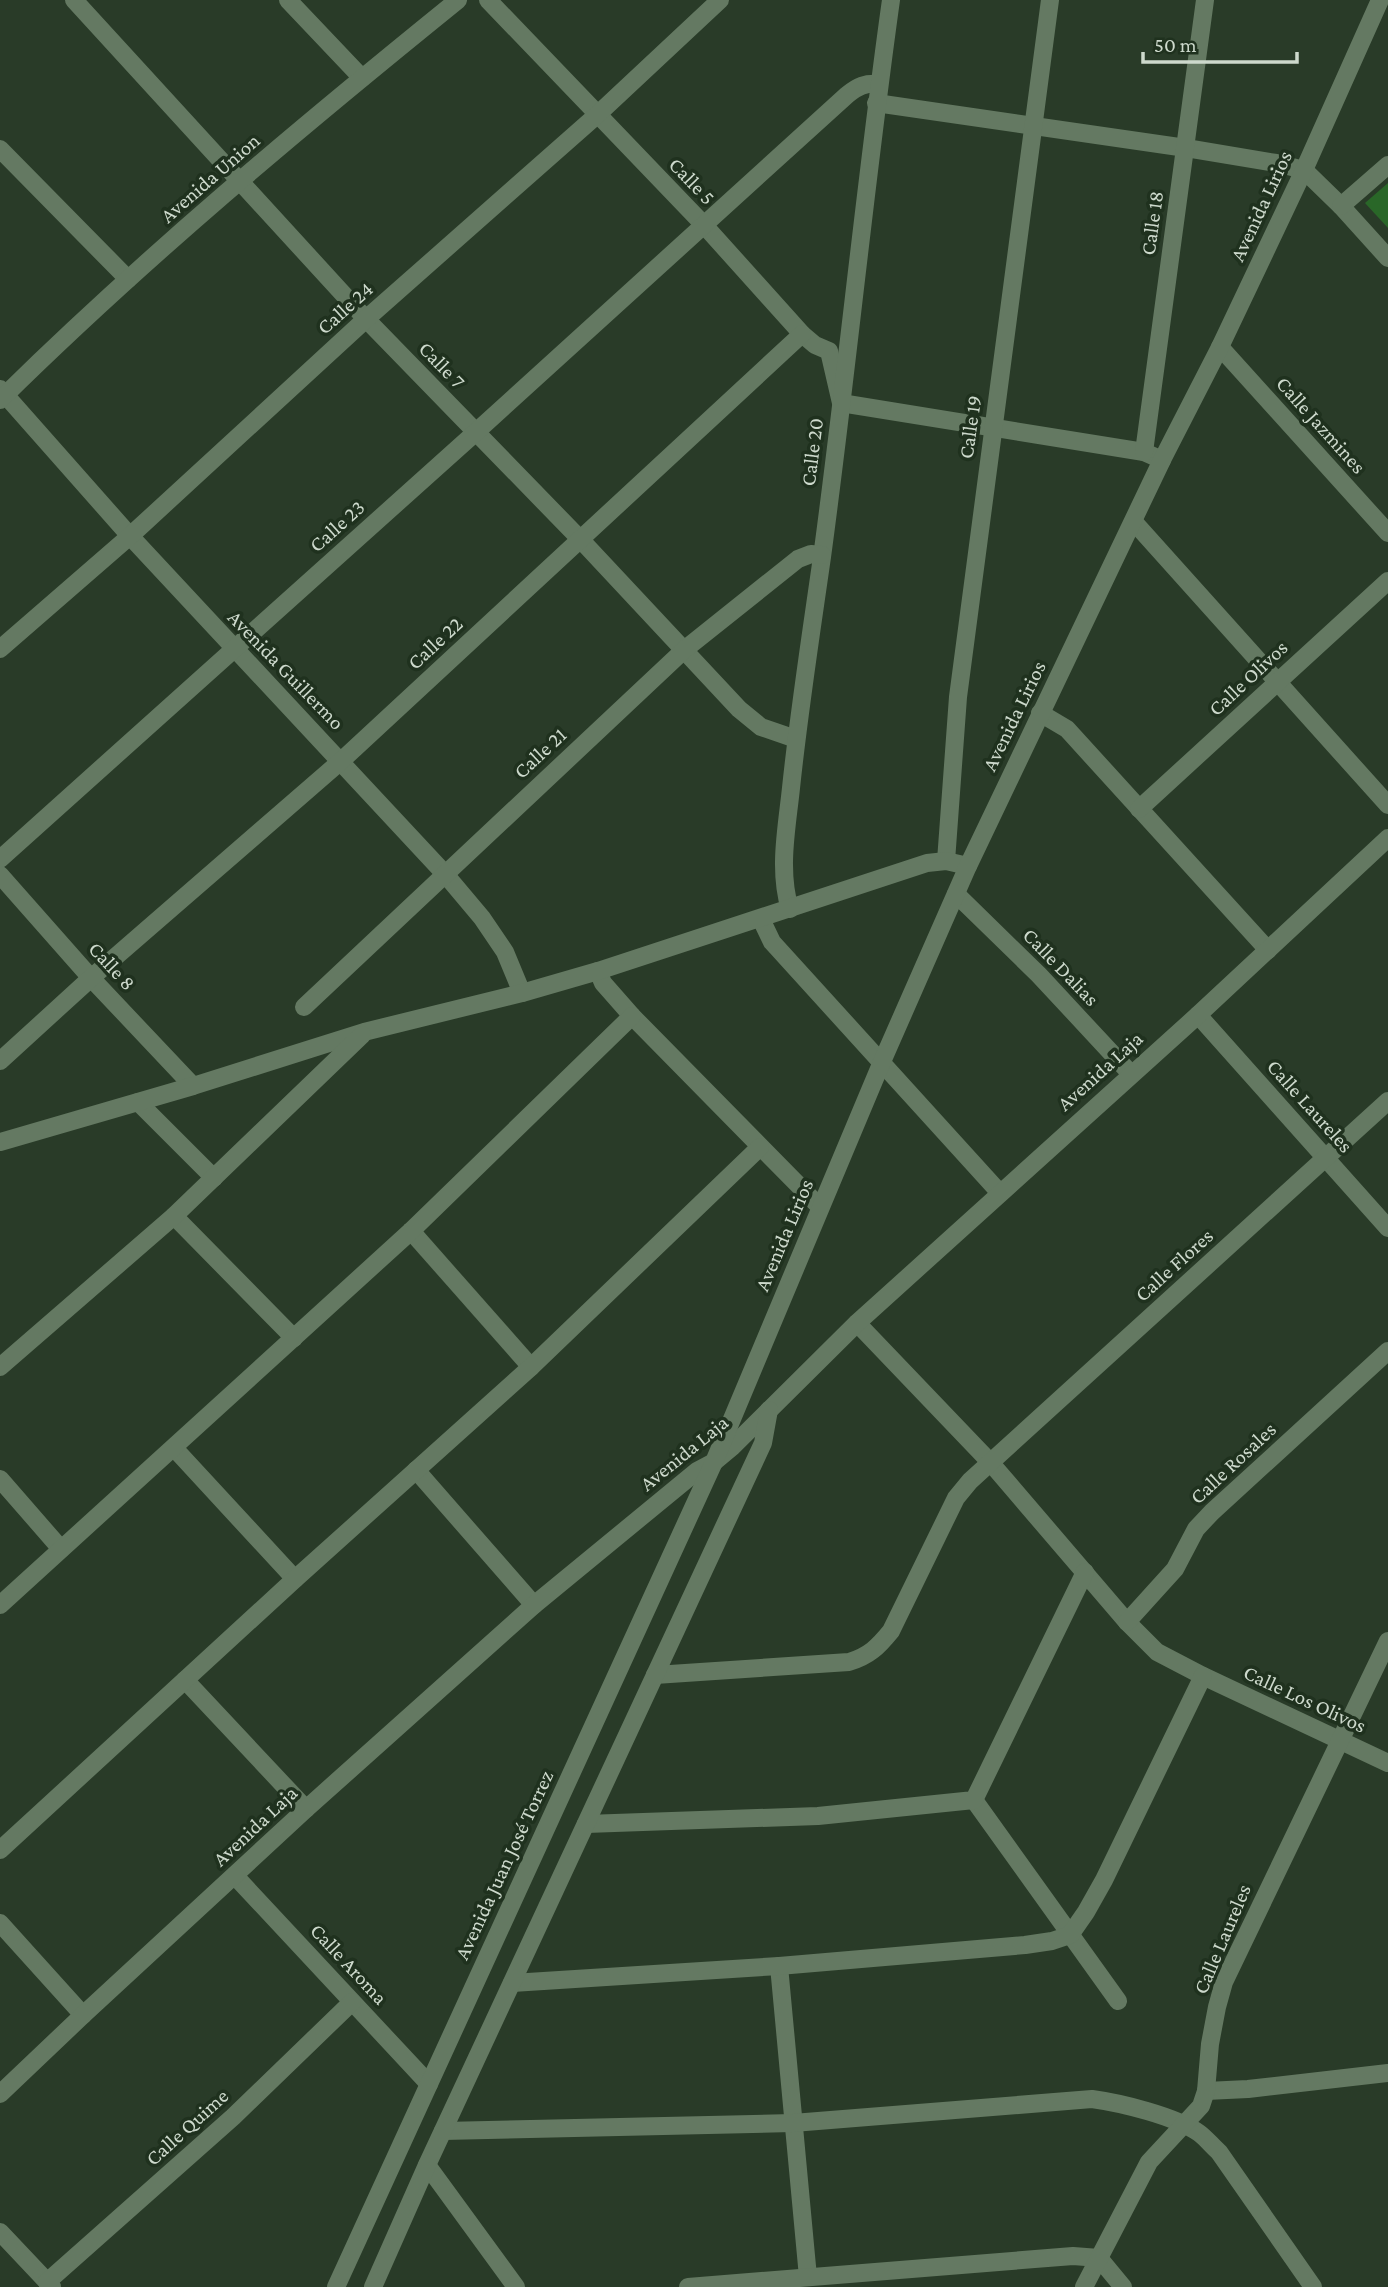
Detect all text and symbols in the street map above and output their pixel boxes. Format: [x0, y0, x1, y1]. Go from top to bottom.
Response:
scale bar [1143, 21, 1297, 65]
text: 50 m [1154, 33, 1197, 57]
street label: Avenida Union [155, 128, 265, 228]
street label: Avenida Lirios [1225, 147, 1297, 265]
street label: Calle 5 [664, 152, 720, 210]
street label: Calle 18 [1136, 189, 1168, 257]
street label: Calle 24 [312, 277, 378, 339]
street label: Calle 7 [414, 337, 470, 394]
street label: Calle Jazmines [1271, 372, 1371, 478]
street label: Calle 19 [954, 394, 986, 460]
street label: Calle 20 [796, 417, 828, 487]
street label: Calle 23 [304, 495, 370, 557]
street label: Avenida Guillermo [223, 605, 349, 735]
street label: Calle 22 [403, 612, 467, 674]
street label: Calle Olivos [1203, 635, 1293, 721]
street label: Avenida Lirios [977, 657, 1051, 775]
street label: Calle 21 [509, 723, 571, 783]
street label: Calle Dalias [1018, 923, 1104, 1011]
street label: Calle 8 [84, 937, 140, 995]
street label: Avenida Laja [1052, 1026, 1148, 1116]
street label: Calle Laureles [1262, 1055, 1358, 1157]
street label: Avenida Lirios [750, 1175, 818, 1295]
street label: Calle Flores [1130, 1224, 1218, 1306]
street label: Avenida Laja [635, 1410, 733, 1496]
street label: Calle Rosales [1185, 1417, 1281, 1509]
street label: Calle Los Olivos [1240, 1660, 1370, 1738]
street label: Avenida Juan José Torrez [450, 1767, 558, 1963]
street label: Avenida Laja [208, 1781, 302, 1871]
street label: Calle Laureles [1188, 1881, 1256, 1997]
street label: Calle Aroma [305, 1918, 393, 2010]
street label: Calle Quime [141, 2084, 233, 2170]

